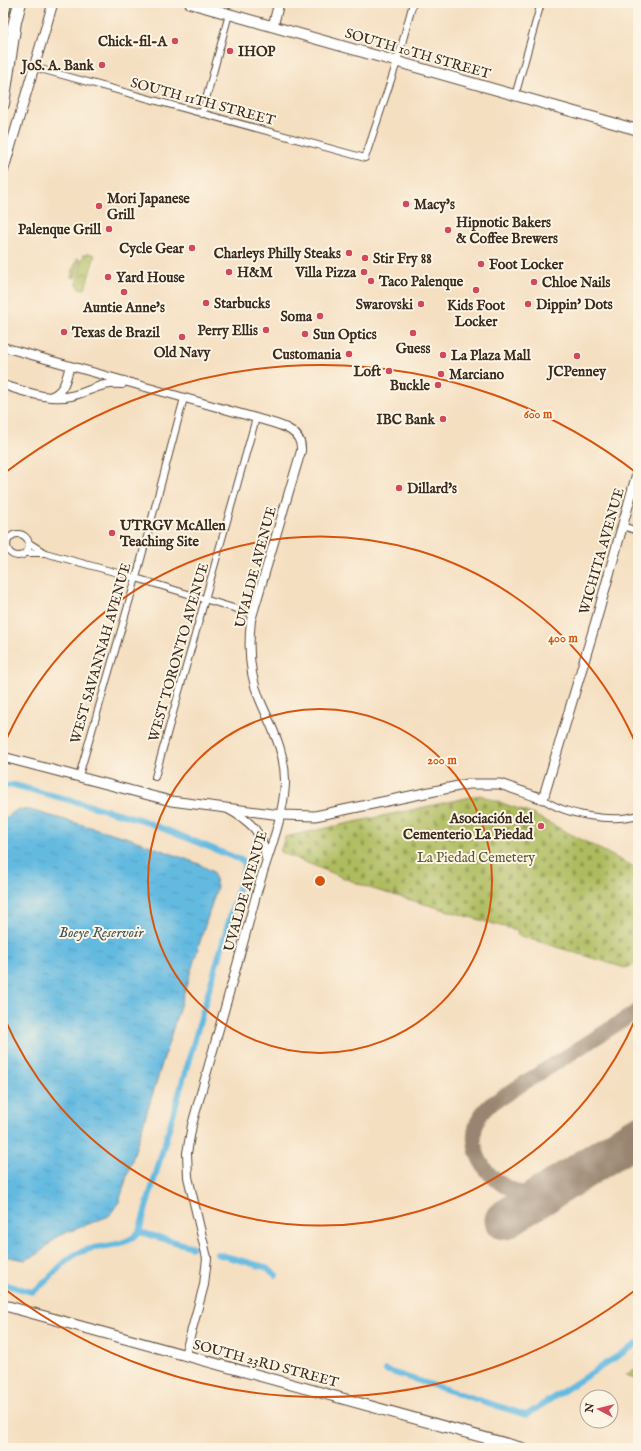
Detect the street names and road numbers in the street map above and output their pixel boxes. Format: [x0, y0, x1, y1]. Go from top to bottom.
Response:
street label: SOUTH 10TH STREET [343, 25, 493, 84]
street label: SOUTH 11TH STREET [128, 74, 278, 130]
street label: WICHITA AVENUE [575, 486, 629, 617]
street label: UVALDE AVENUE [231, 504, 281, 630]
street label: WEST SAVANNAH AVENUE [66, 561, 136, 746]
street label: WEST TORONTO AVENUE [145, 561, 213, 744]
street label: UVALDE AVENUE [220, 828, 272, 954]
street label: SOUTH 23RD STREET [191, 1336, 341, 1392]

